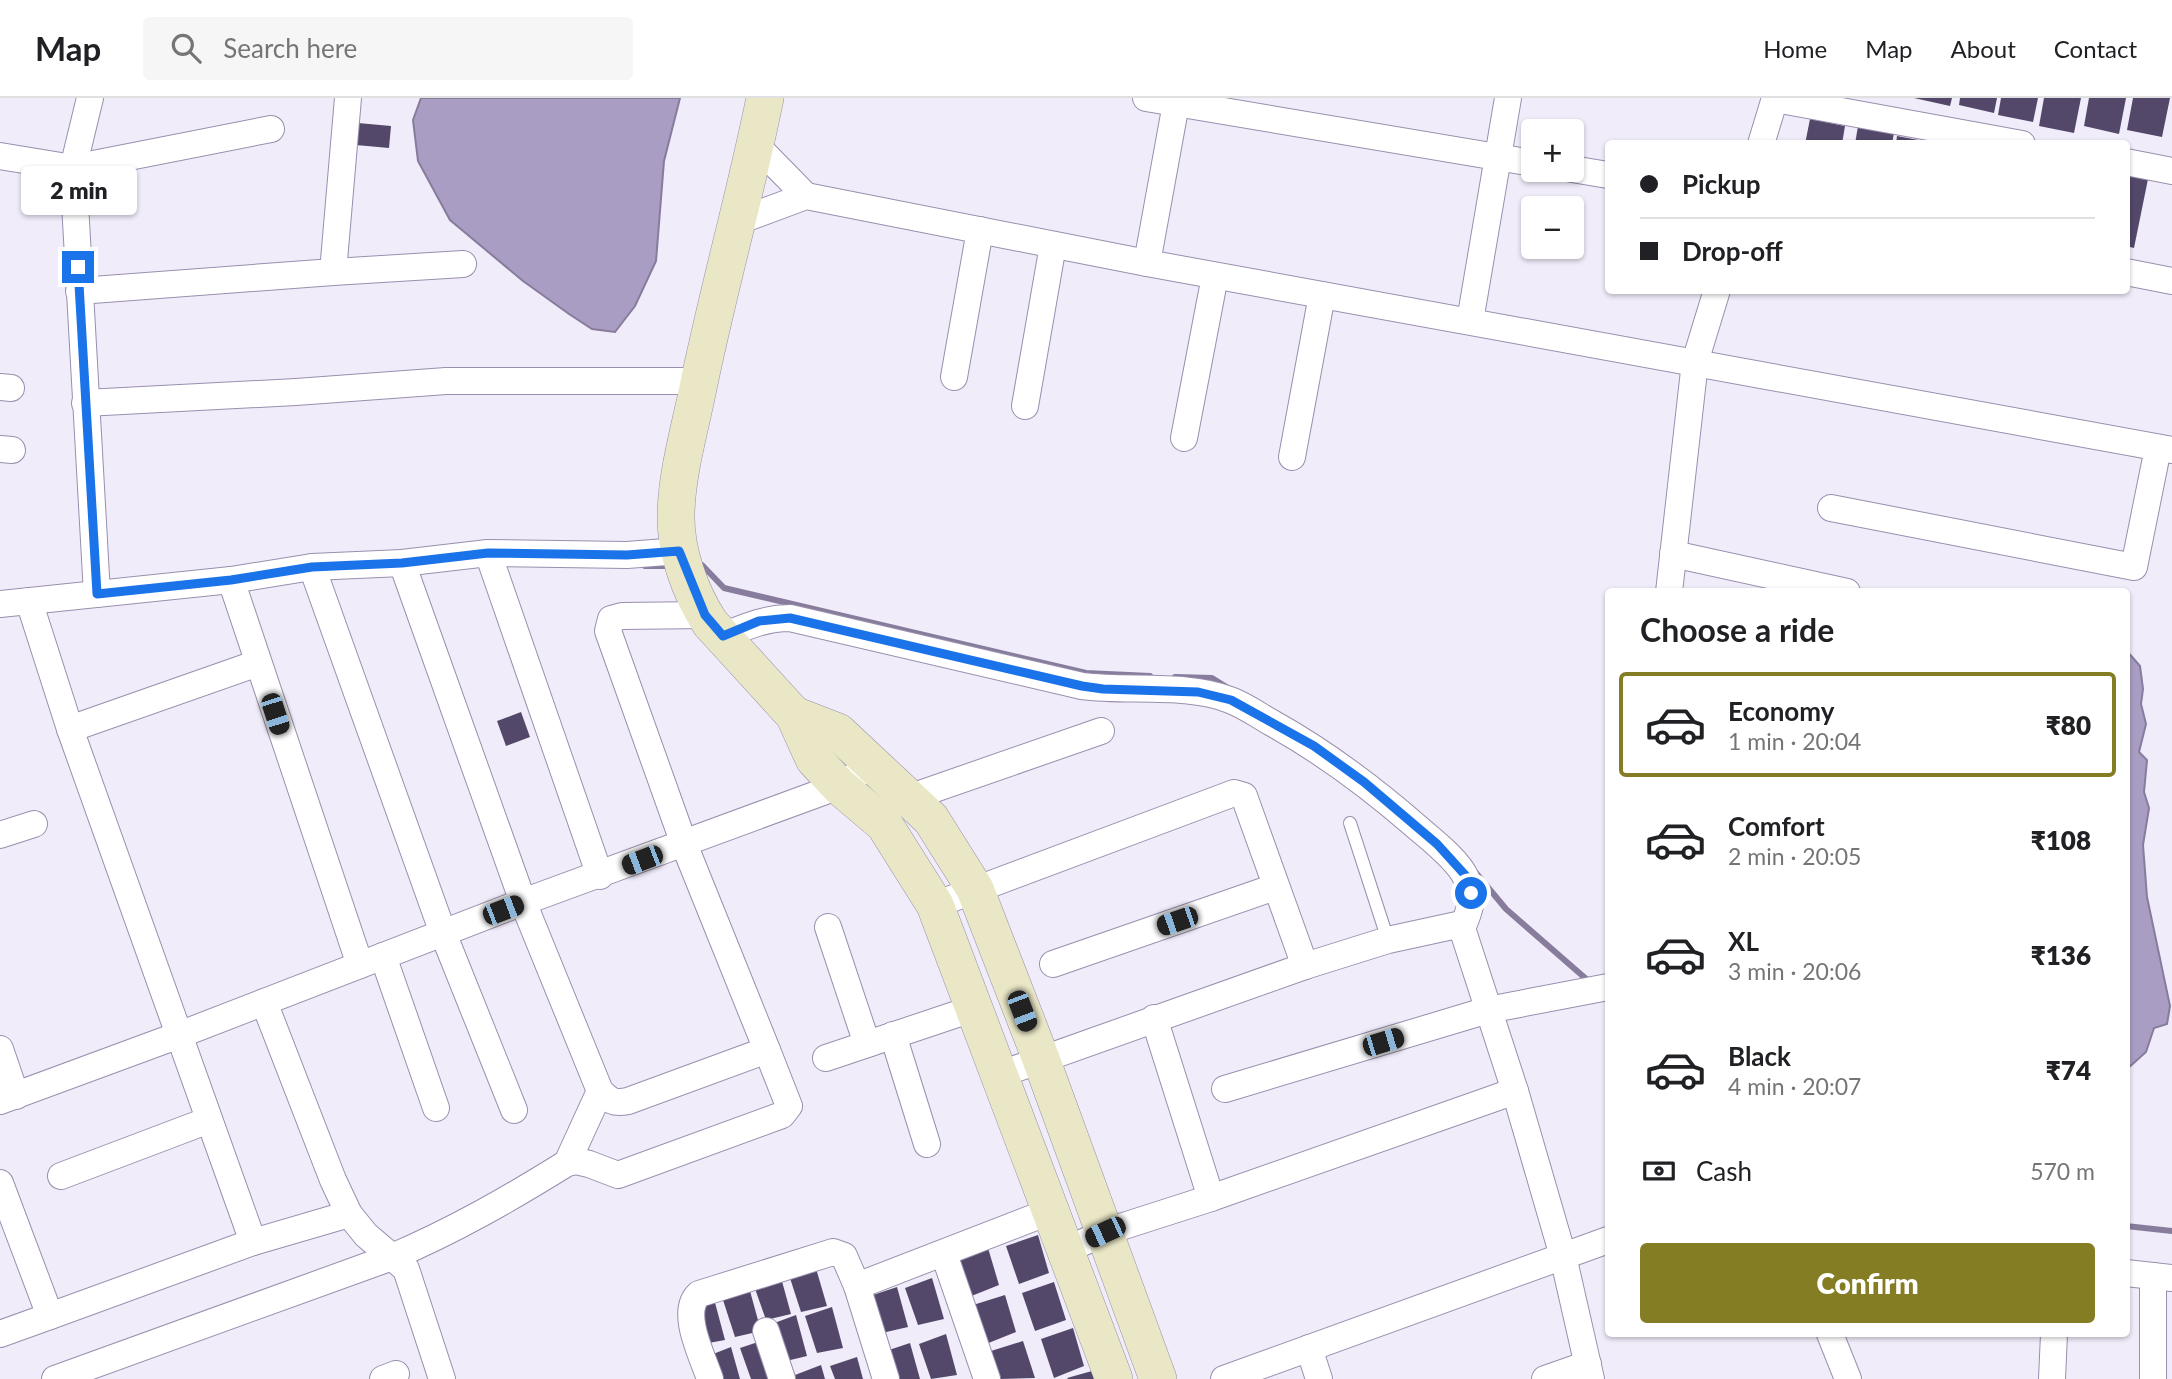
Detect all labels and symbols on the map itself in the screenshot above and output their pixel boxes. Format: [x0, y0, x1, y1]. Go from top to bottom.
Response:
callout: 2 min [20, 166, 136, 214]
route end [62, 251, 94, 283]
car [259, 691, 292, 737]
car [619, 843, 666, 877]
route start [1455, 877, 1487, 909]
car [480, 893, 527, 927]
car [1154, 904, 1201, 938]
car [1005, 988, 1040, 1034]
car [1360, 1026, 1407, 1058]
car [1082, 1214, 1129, 1250]

